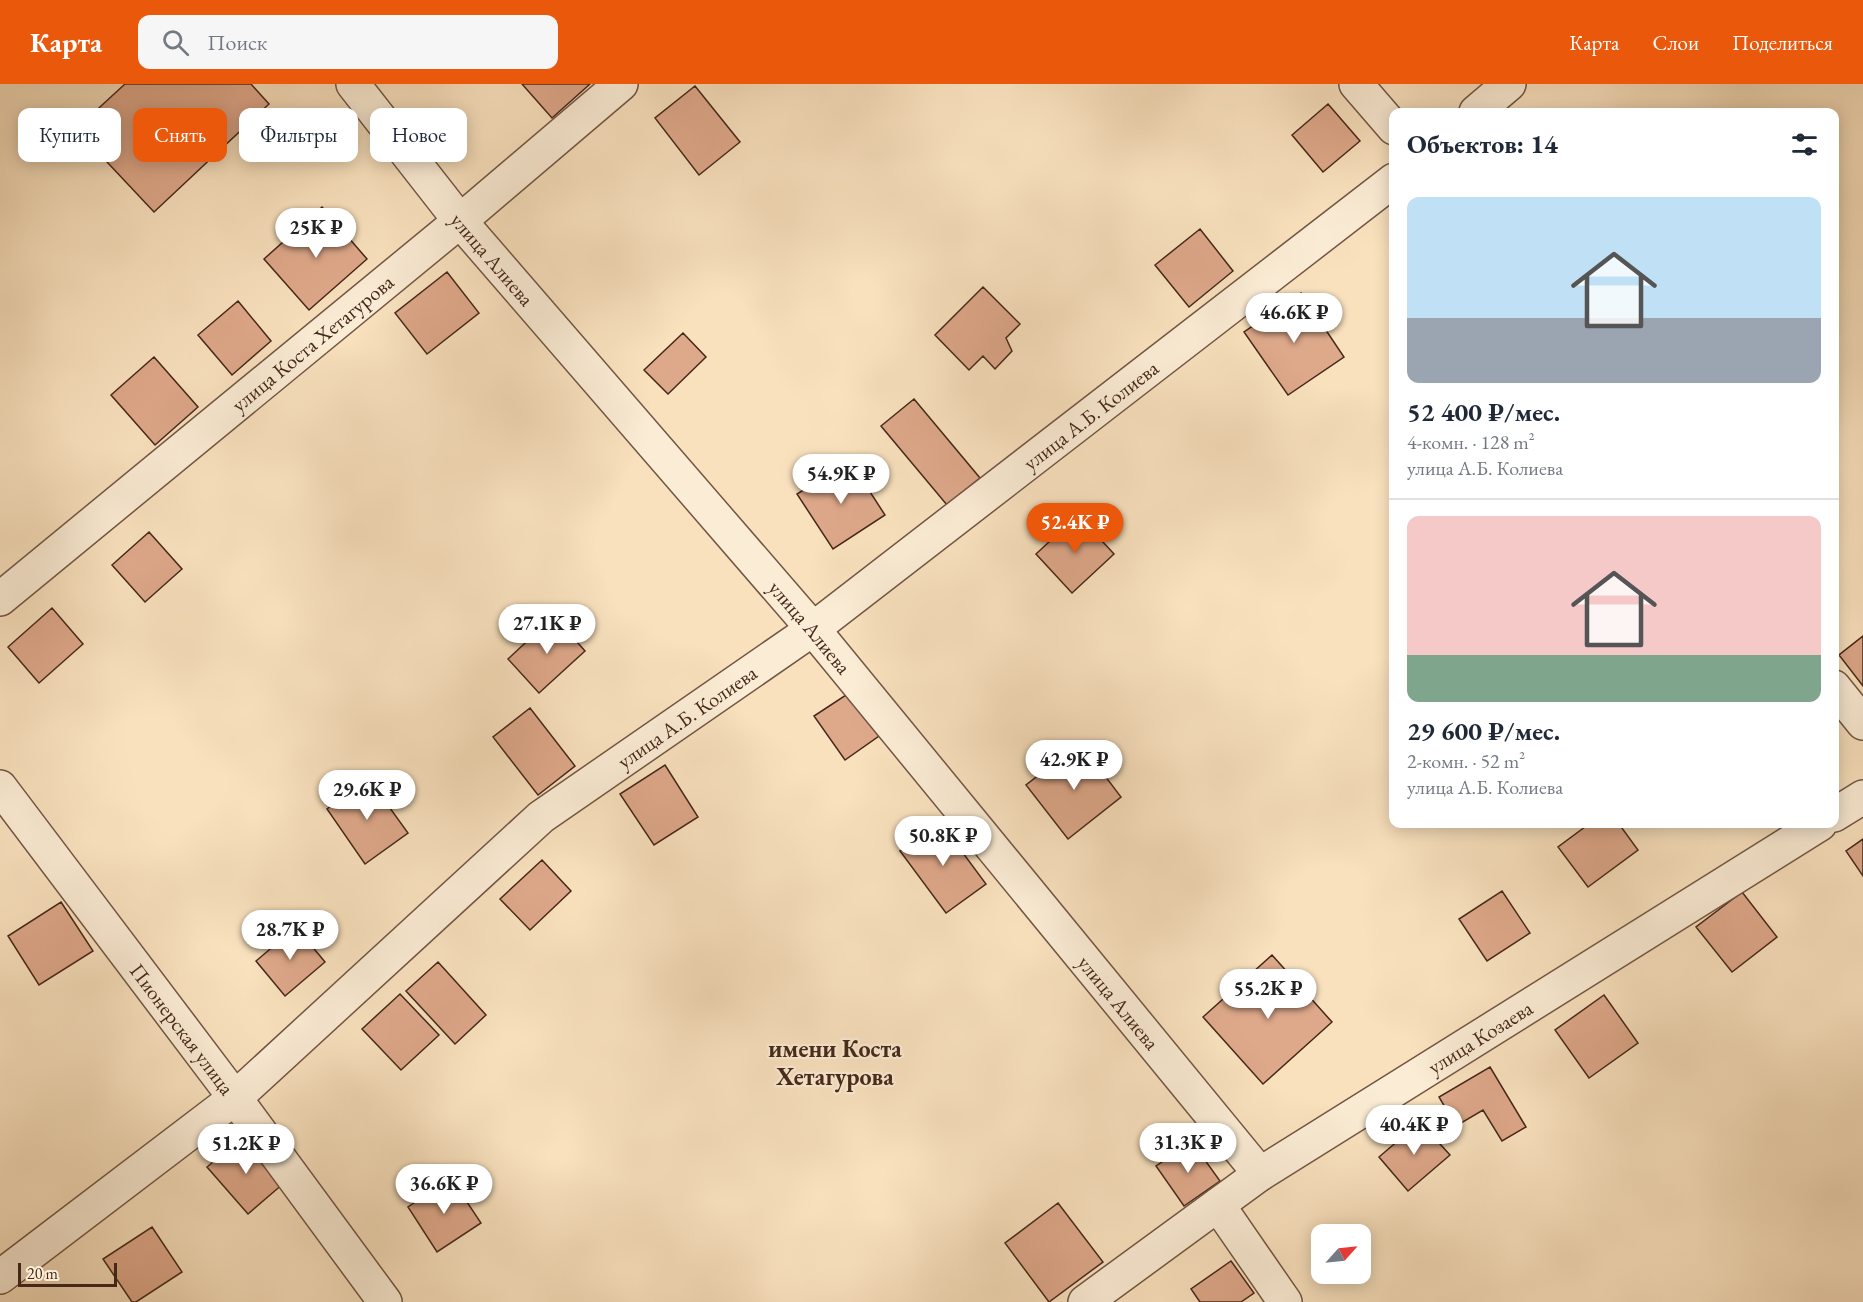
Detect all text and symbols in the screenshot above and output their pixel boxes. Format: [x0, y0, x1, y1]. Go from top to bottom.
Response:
search box [138, 15, 558, 69]
text: Карта [30, 24, 102, 60]
icon: search [159, 26, 192, 59]
text: Поиск [207, 28, 267, 57]
text: Карта [1569, 29, 1619, 56]
text: Слои [1652, 29, 1699, 56]
text: Поделиться [1732, 29, 1833, 56]
chip: Купить [18, 108, 121, 162]
chip: Снять [133, 108, 227, 162]
chip: Фильтры [239, 108, 358, 162]
chip: Новое [370, 108, 467, 162]
text: Объектов: 14 [1407, 127, 1558, 161]
icon: filters [1788, 128, 1821, 161]
street label: улица Алиева [445, 207, 541, 312]
pin: 25K ₽ [274, 208, 358, 259]
text: 25K ₽ [289, 214, 343, 240]
icon: home [1560, 236, 1668, 344]
street label: улица Коста Хетагурова [225, 267, 399, 417]
pin: 46.6K ₽ [1239, 293, 1349, 344]
text: 46.6K ₽ [1260, 299, 1328, 325]
street label: улица А.Б. Колиева [1017, 353, 1164, 476]
text: 52 400 ₽/мес. [1407, 395, 1560, 429]
text: 4-комн. · 128 m² [1407, 429, 1535, 455]
pin: 54.9K ₽ [786, 454, 896, 505]
text: улица А.Б. Колиева [1407, 455, 1563, 481]
text: 54.9K ₽ [807, 460, 875, 486]
pin: 52.4K ₽ [1020, 503, 1130, 554]
text: 52.4K ₽ [1041, 509, 1109, 535]
icon: home [1560, 555, 1668, 663]
street label: улица Алиева [763, 574, 858, 680]
pin: 27.1K ₽ [492, 604, 602, 655]
text: 27.1K ₽ [513, 610, 581, 636]
street label: улица А.Б. Колиева [612, 658, 762, 774]
text: 29 600 ₽/мес. [1407, 714, 1560, 748]
pin: 42.9K ₽ [1019, 740, 1129, 791]
text: 42.9K ₽ [1040, 746, 1108, 772]
text: 2-комн. · 52 m² [1407, 748, 1525, 774]
pin: 29.6K ₽ [312, 770, 422, 821]
text: улица А.Б. Колиева [1407, 774, 1563, 800]
text: 29.6K ₽ [333, 776, 401, 802]
pin: 50.8K ₽ [888, 816, 998, 867]
text: 50.8K ₽ [909, 822, 977, 848]
pin: 28.7K ₽ [235, 910, 345, 961]
text: 28.7K ₽ [256, 916, 324, 942]
street label: улица Алиева [1072, 949, 1166, 1055]
street label: Пионерская улица [124, 958, 241, 1100]
pin: 55.2K ₽ [1213, 969, 1323, 1020]
text: 55.2K ₽ [1234, 975, 1302, 1001]
street label: улица Козаева [1422, 993, 1538, 1080]
district label: имени Коста Хетагурова [768, 1033, 902, 1093]
pin: 40.4K ₽ [1359, 1105, 1469, 1156]
text: 40.4K ₽ [1380, 1111, 1448, 1137]
pin: 31.3K ₽ [1133, 1123, 1243, 1174]
pin: 51.2K ₽ [191, 1124, 301, 1175]
text: 31.3K ₽ [1154, 1129, 1222, 1155]
text: 51.2K ₽ [212, 1130, 280, 1156]
pin: 36.6K ₽ [389, 1164, 499, 1215]
text: 36.6K ₽ [410, 1170, 478, 1196]
north arrow [1311, 1224, 1371, 1284]
map controls [1311, 1224, 1371, 1284]
scale bar [18, 1260, 117, 1288]
text: 20 m [27, 1263, 58, 1284]

